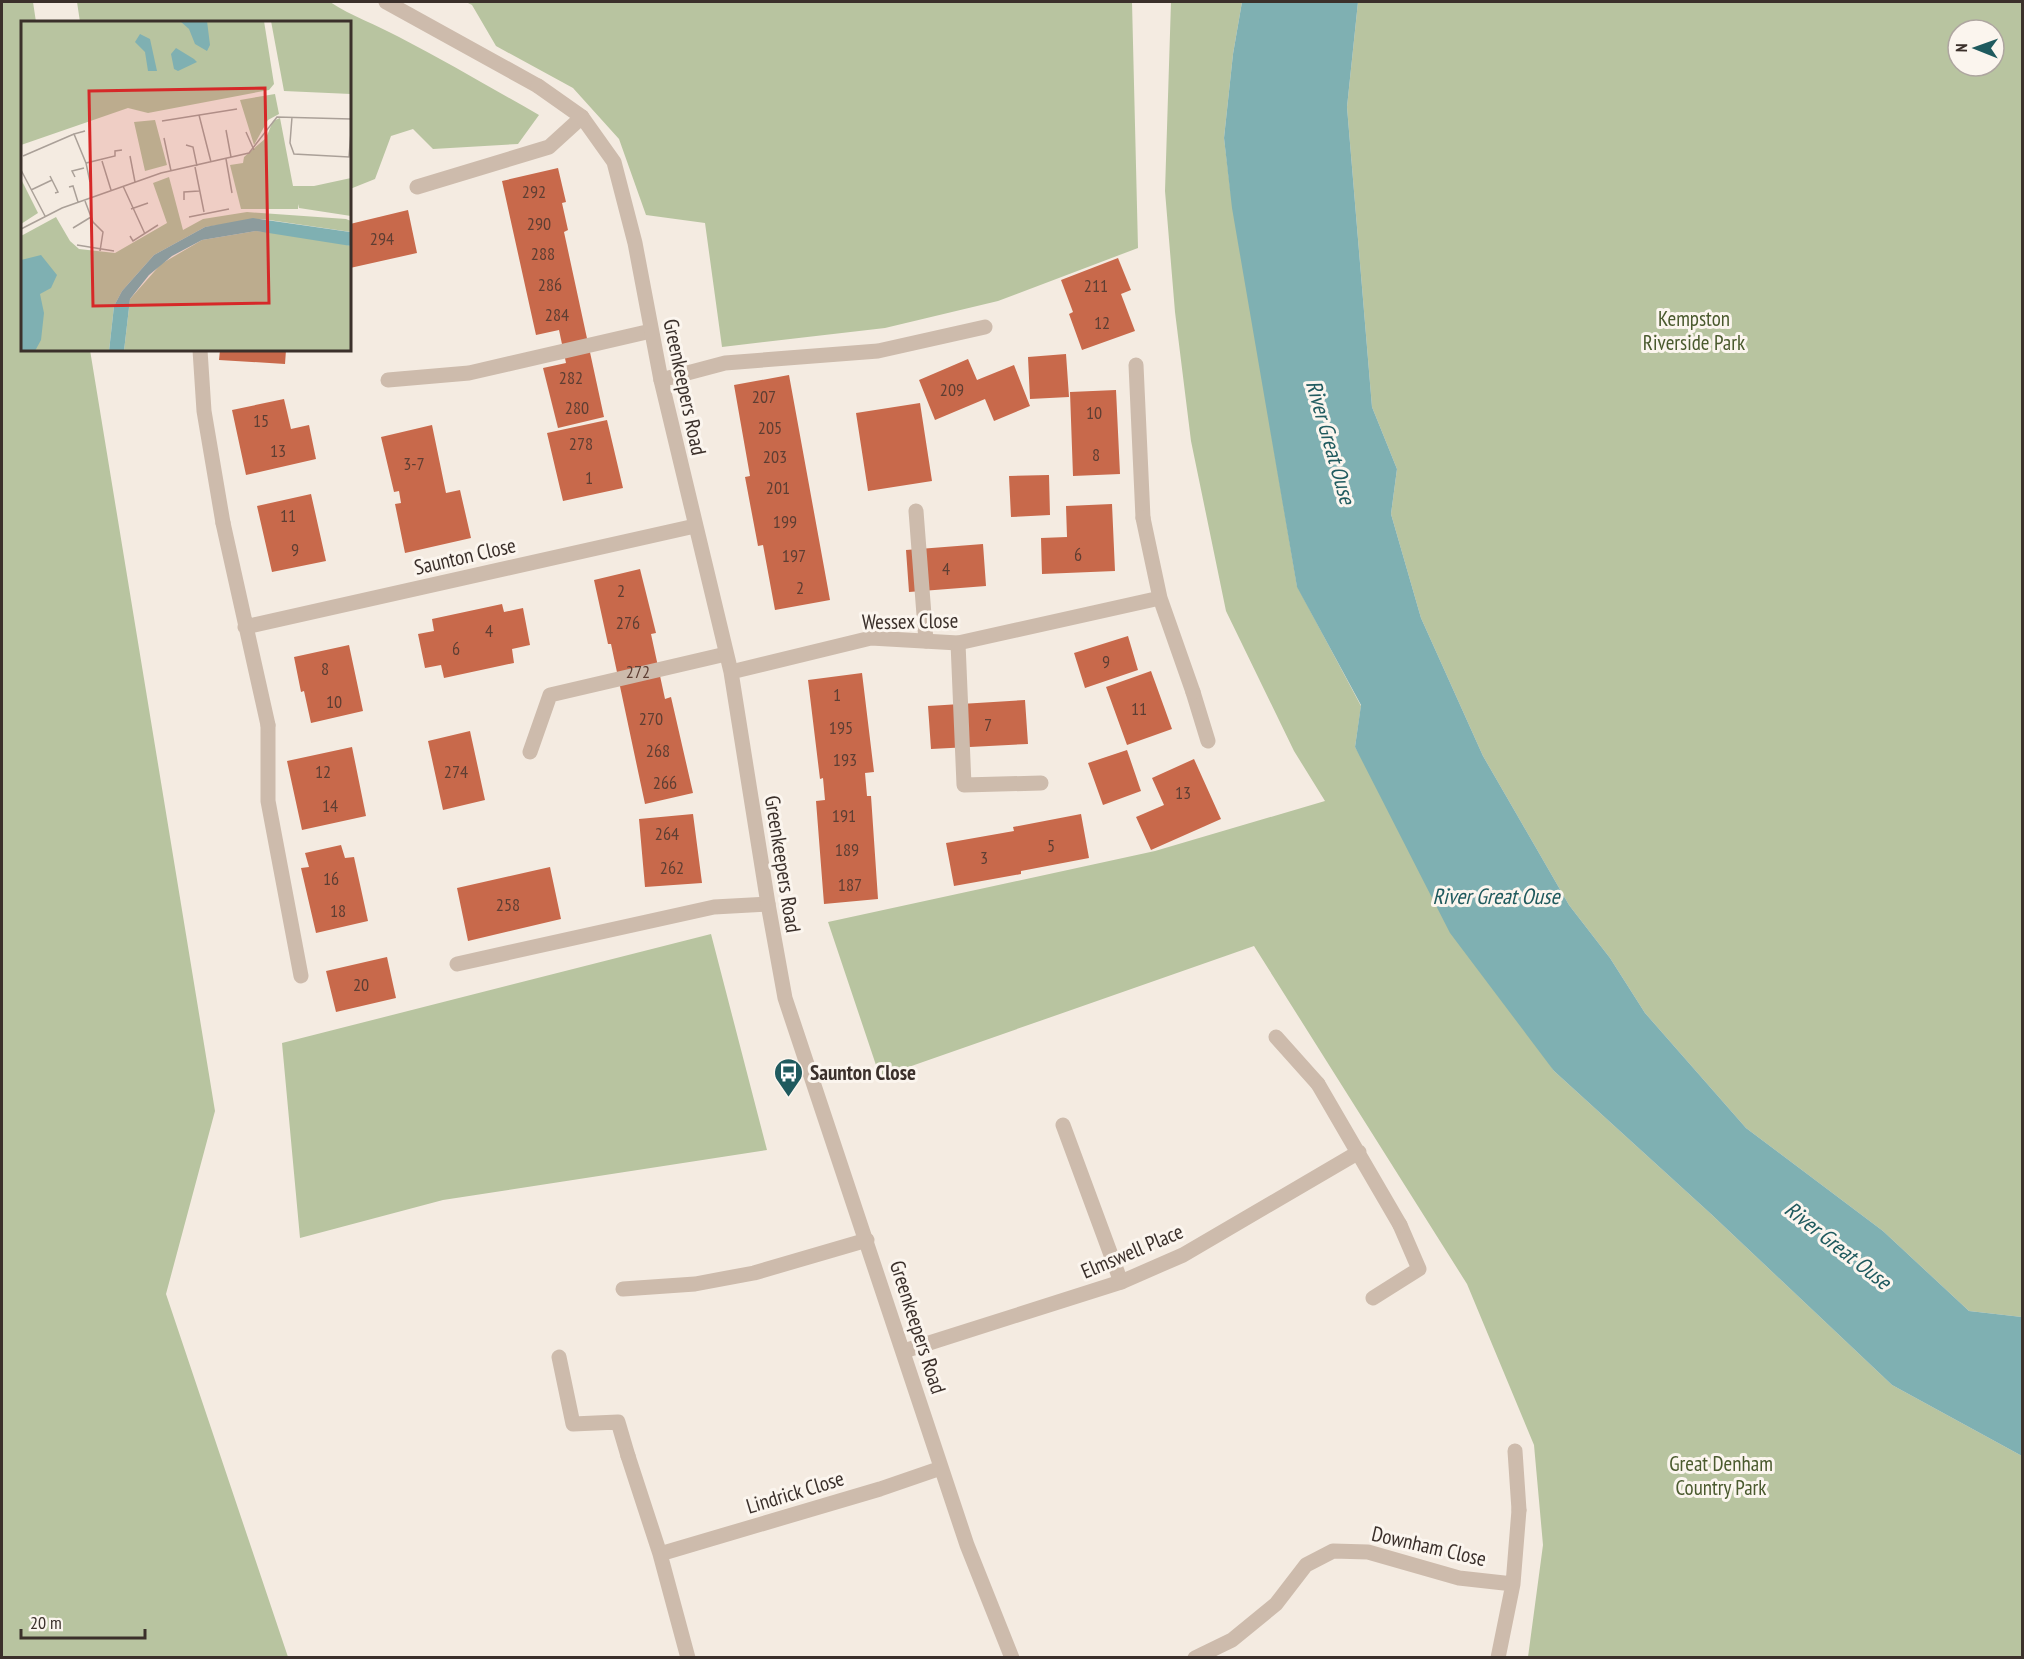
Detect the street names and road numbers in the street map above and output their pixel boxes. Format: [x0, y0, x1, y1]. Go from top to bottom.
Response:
street label: Greenkeepers Road [657, 316, 713, 458]
street label: Saunton Close [412, 531, 518, 581]
street label: Wessex Close [862, 607, 958, 635]
street label: Greenkeepers Road [759, 793, 807, 935]
street label: Elmswell Place [1077, 1217, 1187, 1285]
street label: Greenkeepers Road [884, 1257, 952, 1397]
street label: Lindrick Close [743, 1464, 847, 1520]
street label: Downham Close [1369, 1520, 1489, 1572]

